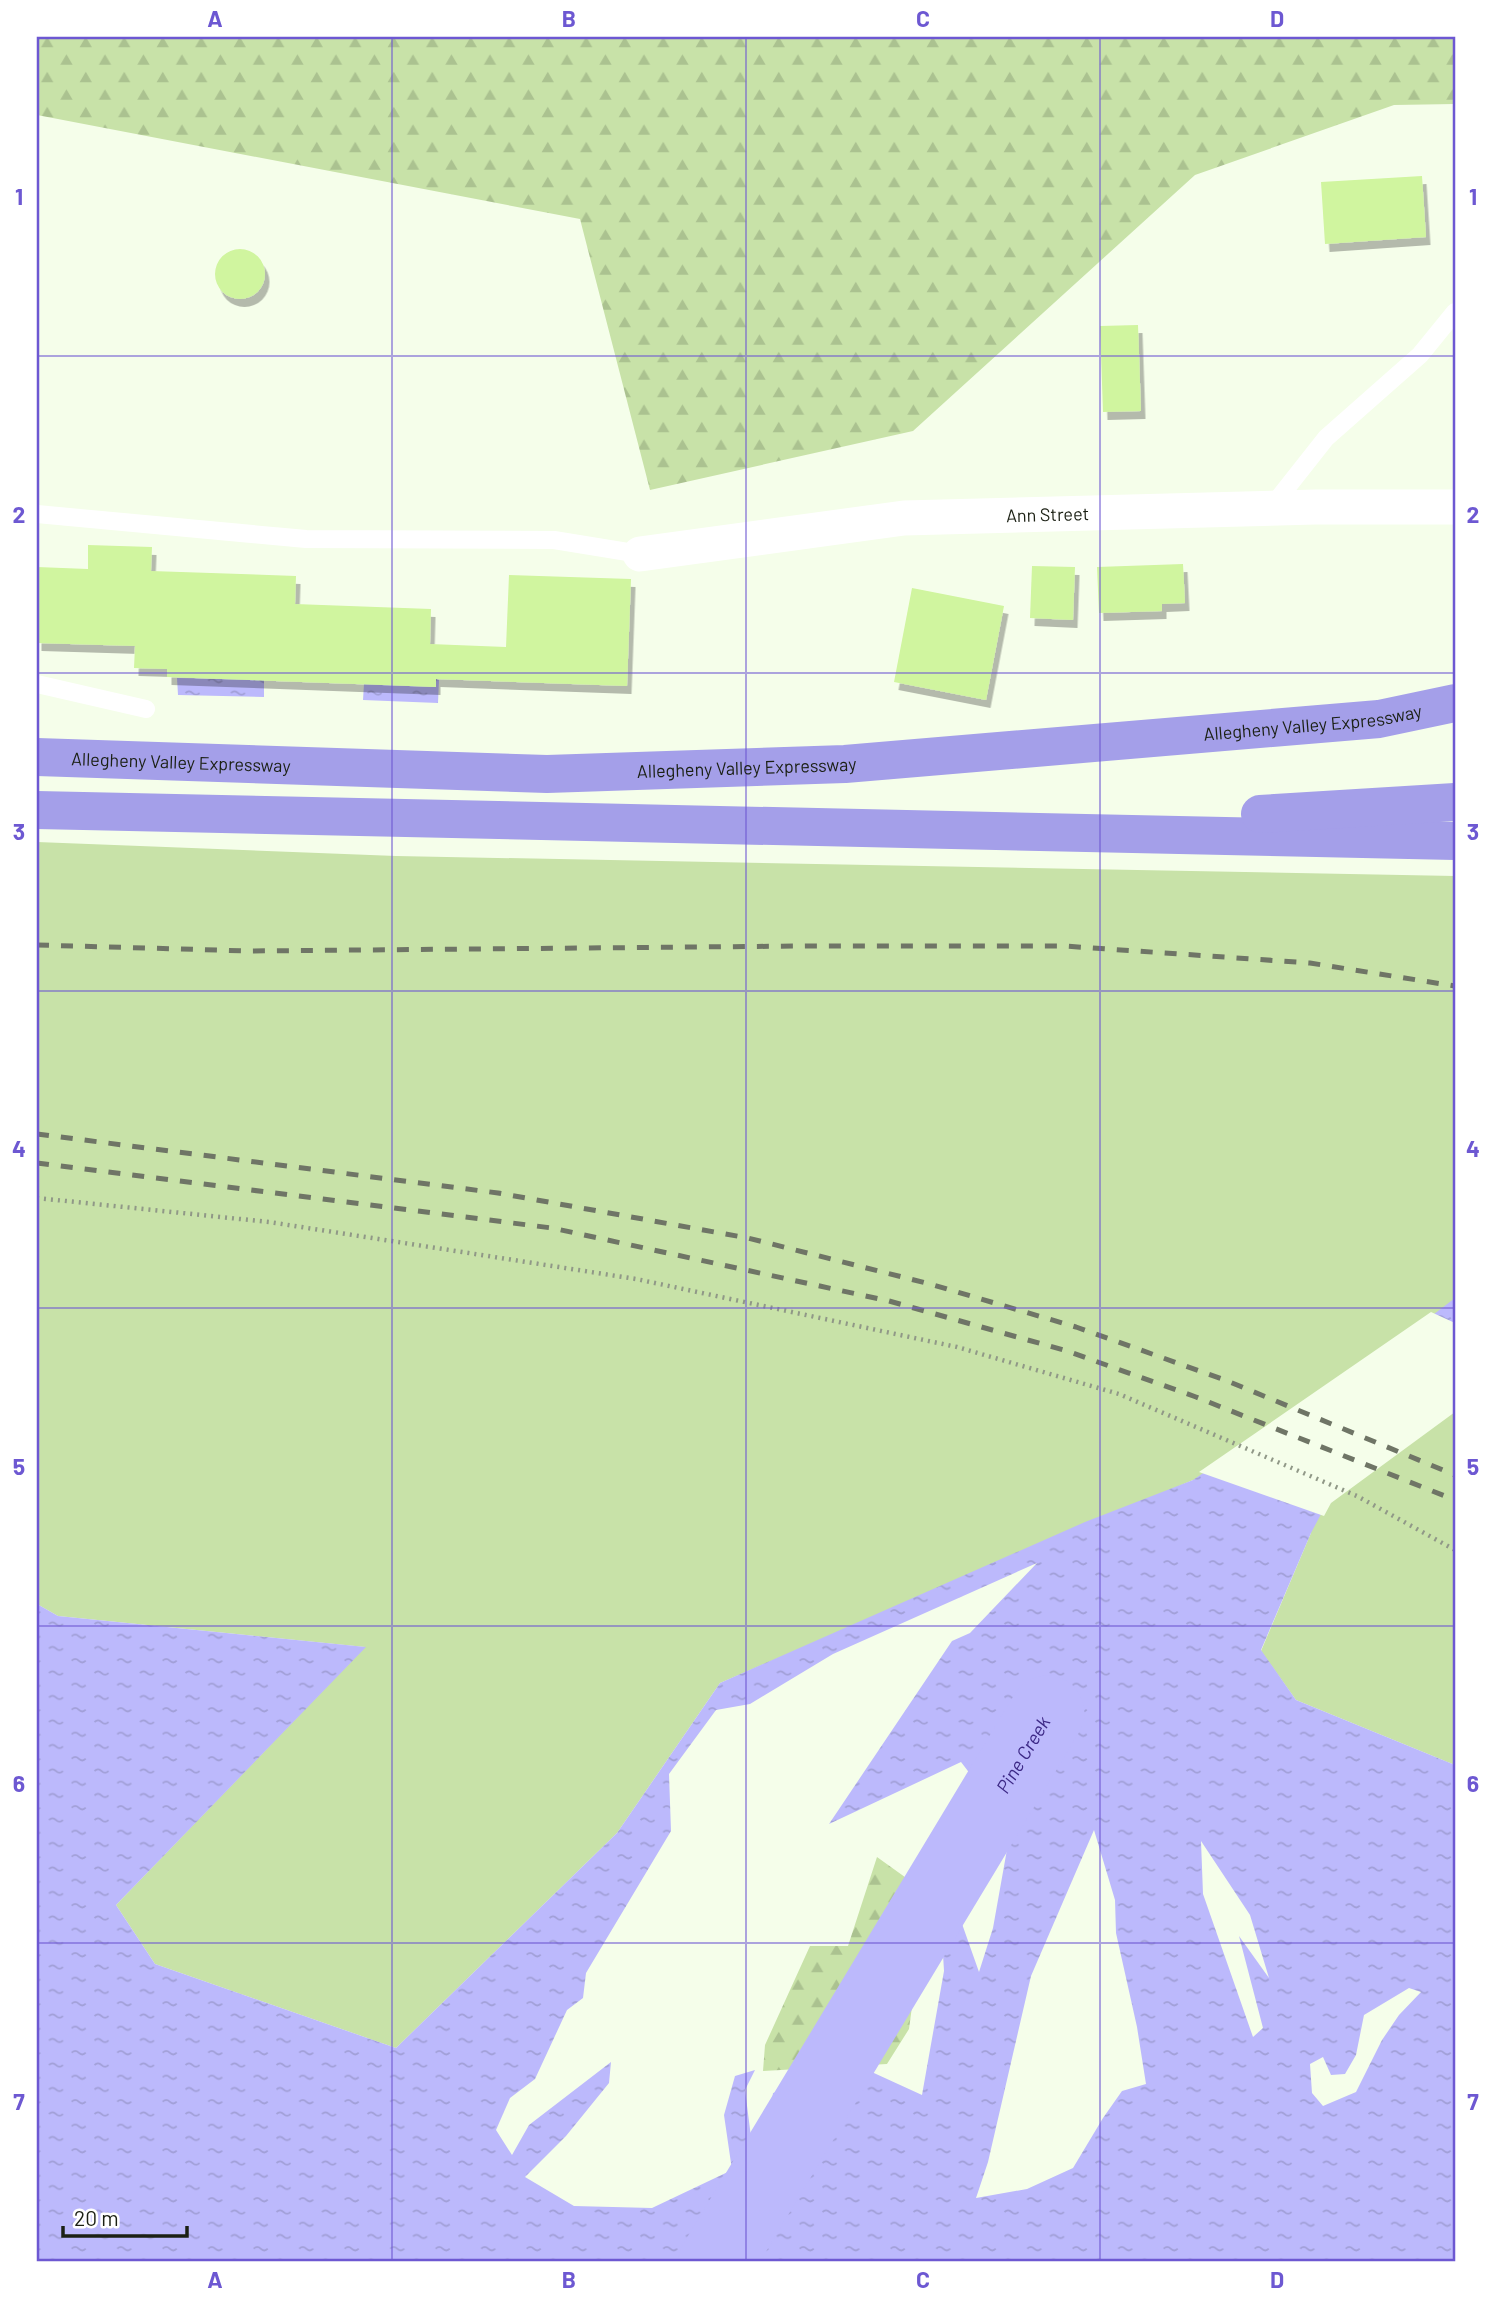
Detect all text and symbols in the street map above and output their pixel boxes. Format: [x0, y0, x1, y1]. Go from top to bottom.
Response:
text: A [207, 4, 223, 32]
text: B [562, 4, 576, 32]
text: C [916, 4, 930, 32]
text: D [1270, 4, 1284, 32]
text: 1 [15, 182, 23, 210]
text: 1 [1469, 182, 1477, 210]
text: 2 [13, 500, 25, 528]
text: 2 [1467, 500, 1479, 528]
street label: Ann Street [1006, 502, 1089, 526]
street label: Allegheny Valley Expressway [1203, 699, 1424, 745]
street label: Allegheny Valley Expressway [71, 747, 291, 776]
street label: Allegheny Valley Expressway [636, 752, 857, 782]
text: 3 [13, 817, 25, 845]
text: 3 [1467, 817, 1479, 845]
text: 4 [12, 1134, 26, 1162]
text: 4 [1466, 1134, 1480, 1162]
text: 5 [13, 1452, 25, 1480]
text: 5 [1467, 1452, 1479, 1480]
water label: Pine Creek [990, 1711, 1055, 1797]
text: 6 [13, 1769, 25, 1797]
text: 6 [1467, 1769, 1479, 1797]
text: 7 [13, 2087, 25, 2115]
text: 7 [1467, 2087, 1479, 2115]
scale bar [63, 2194, 187, 2238]
text: 20 m [74, 2205, 119, 2230]
text: A [207, 2265, 223, 2293]
text: B [562, 2265, 576, 2293]
text: C [916, 2265, 930, 2293]
text: D [1270, 2265, 1284, 2293]

